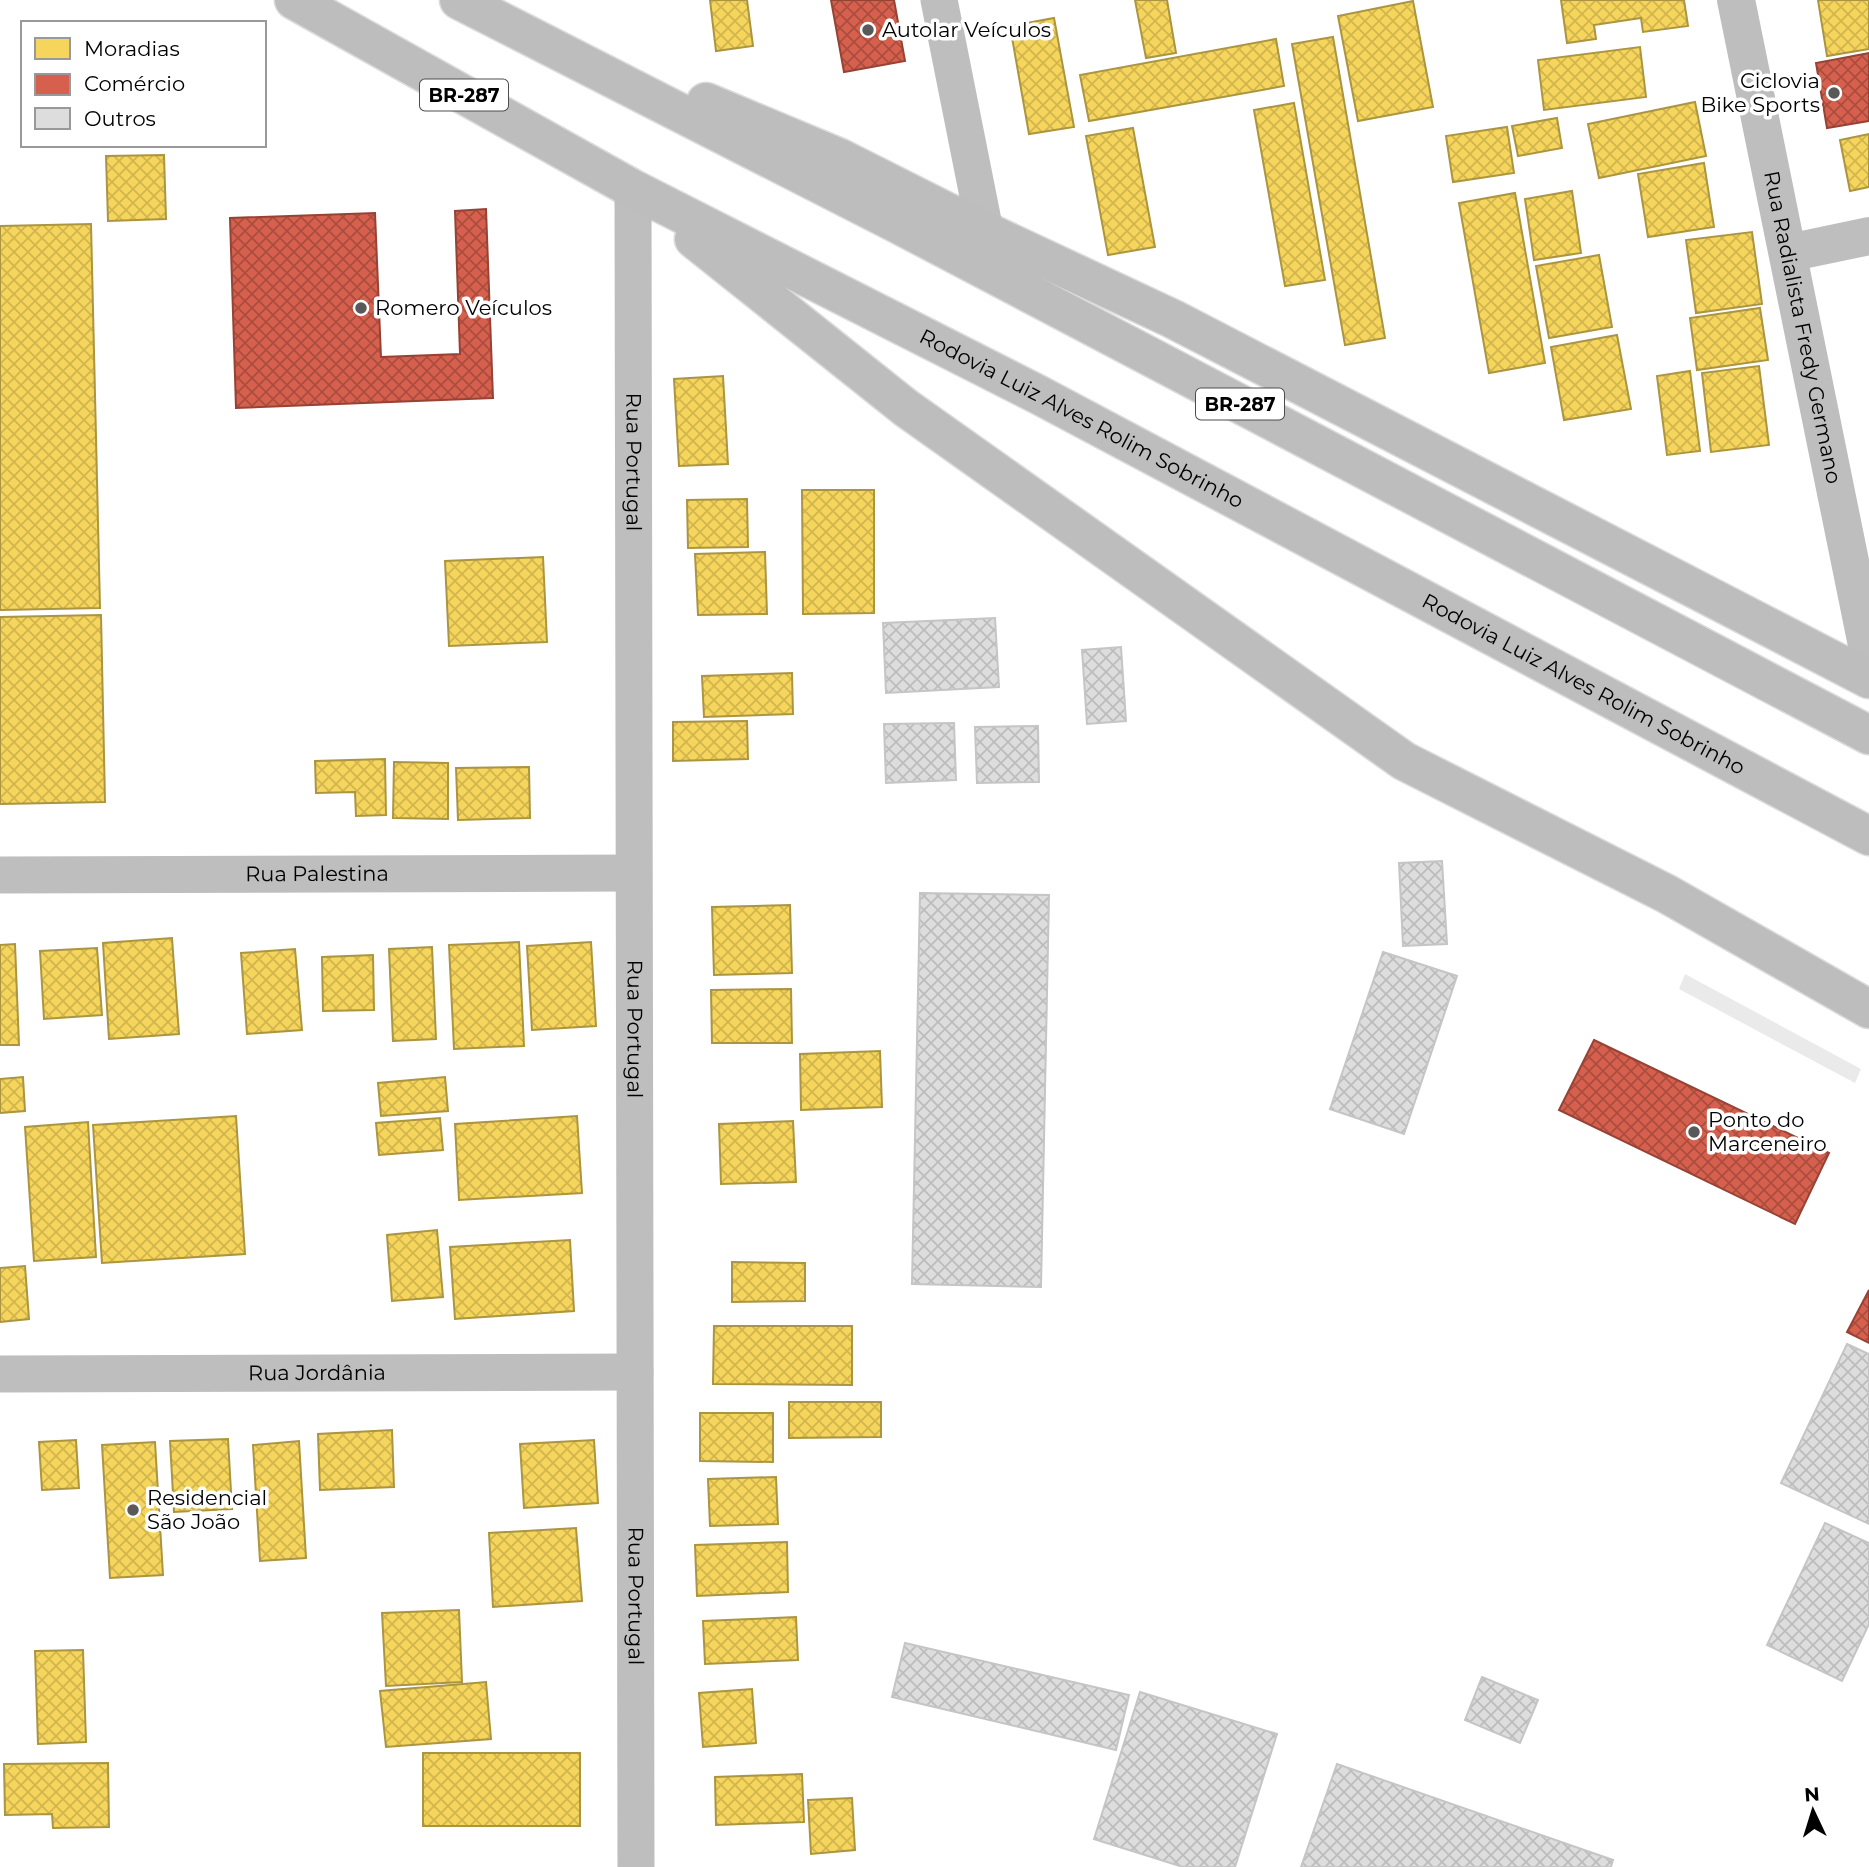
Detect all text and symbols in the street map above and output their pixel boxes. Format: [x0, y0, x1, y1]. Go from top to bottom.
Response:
place label: Autolar Veículos [882, 17, 1051, 42]
legend [21, 21, 266, 147]
marker: Autolar Veículos [860, 22, 876, 38]
text: Moradias [84, 36, 180, 61]
place label: Ciclovia Bike Sports [1700, 68, 1820, 117]
text: Comércio [84, 71, 185, 96]
road number: BR-287 [420, 80, 508, 110]
marker: Ciclovia Bike Sports [1826, 85, 1842, 101]
text: Outros [84, 106, 156, 131]
street label: Rua Radialista Fredy Germano [1759, 169, 1847, 486]
place label: Romero Veículos [375, 295, 552, 320]
marker: Romero Veículos [353, 300, 369, 316]
street label: Rodovia Luiz Alves Rolim Sobrinho [915, 323, 1248, 513]
road number: BR-287 [1196, 388, 1284, 420]
street label: Rua Portugal [621, 392, 647, 532]
street label: Rodovia Luiz Alves Rolim Sobrinho [1418, 588, 1750, 780]
street label: Rua Palestina [245, 861, 389, 886]
street label: Rua Portugal [622, 959, 648, 1099]
place label: Ponto do Marceneiro [1708, 1107, 1827, 1156]
marker: Ponto do Marceneiro [1686, 1124, 1702, 1140]
street label: Rua Jordânia [248, 1360, 386, 1385]
place label: Residencial São João [147, 1485, 267, 1534]
marker: Residencial São João [125, 1502, 141, 1518]
street label: Rua Portugal [623, 1526, 649, 1666]
north arrow [1778, 1776, 1848, 1846]
text: N [1803, 1783, 1820, 1807]

